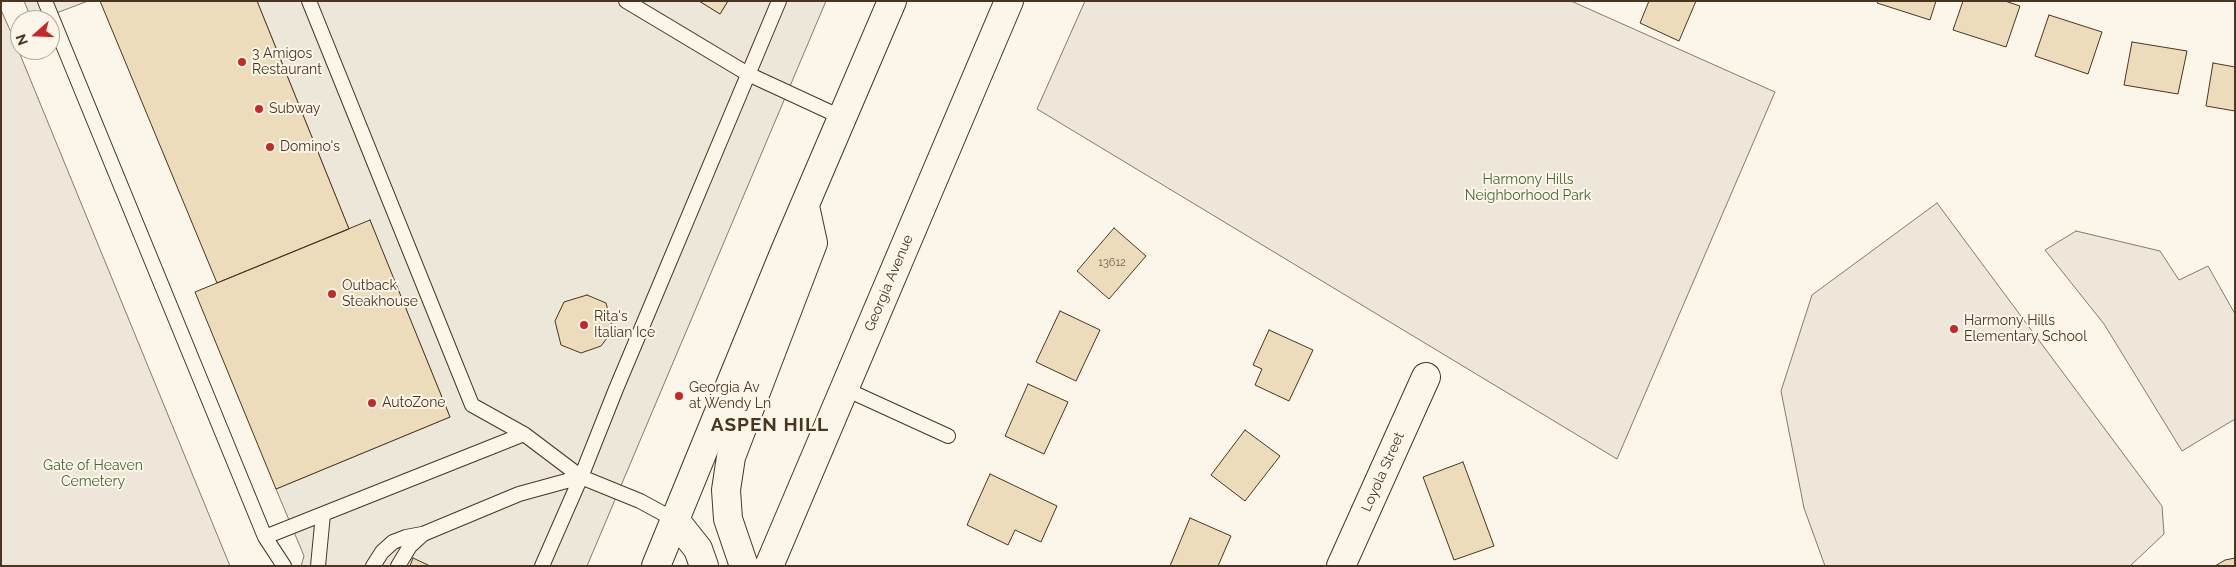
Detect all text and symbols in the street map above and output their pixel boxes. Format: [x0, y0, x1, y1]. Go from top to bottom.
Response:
north arrow [10, 10, 60, 60]
text: N [12, 32, 31, 48]
place label: 3 Amigos Restaurant [252, 46, 322, 78]
marker: 3 Amigos Restaurant [236, 56, 248, 68]
place label: Subway [269, 101, 320, 117]
marker: Subway [253, 103, 265, 115]
place label: Domino's [280, 139, 340, 155]
marker: Domino's [264, 141, 276, 153]
park label: Harmony Hills Neighborhood Park [1465, 172, 1591, 204]
street label: Georgia Avenue [861, 232, 917, 334]
house number: 13612 [1098, 256, 1126, 270]
place label: Outback Steakhouse [342, 278, 418, 310]
marker: Outback Steakhouse [326, 288, 338, 300]
place label: Rita's Italian Ice [594, 309, 655, 342]
place label: Harmony Hills Elementary School [1964, 313, 2087, 346]
marker: Rita's Italian Ice [578, 319, 590, 331]
marker: Harmony Hills Elementary School [1948, 323, 1960, 335]
place label: Georgia Av at Wendy Ln [689, 380, 771, 412]
marker: Georgia Av at Wendy Ln [673, 390, 685, 402]
place label: AutoZone [382, 395, 446, 411]
marker: AutoZone [366, 397, 378, 409]
district label: ASPEN HILL [710, 414, 830, 436]
street label: Loyola Street [1358, 430, 1408, 514]
park label: Gate of Heaven Cemetery [43, 458, 143, 491]

